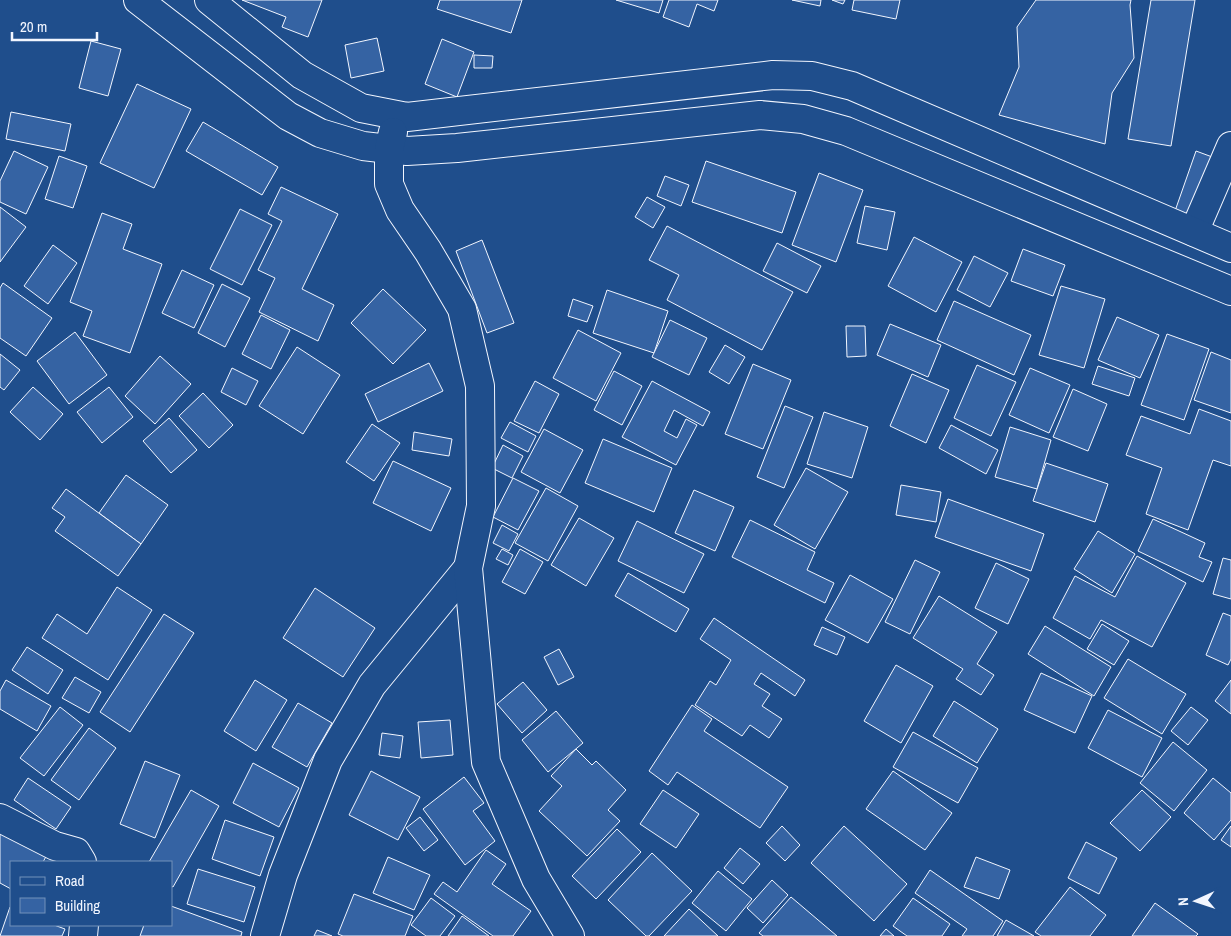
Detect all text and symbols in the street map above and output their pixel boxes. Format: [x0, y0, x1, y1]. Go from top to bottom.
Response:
scale bar [12, 10, 98, 42]
text: 20 m [20, 16, 47, 37]
legend [10, 861, 172, 926]
text: Road [55, 870, 84, 891]
north arrow [1171, 876, 1221, 926]
text: Building [55, 895, 100, 916]
text: N [1174, 897, 1192, 906]

